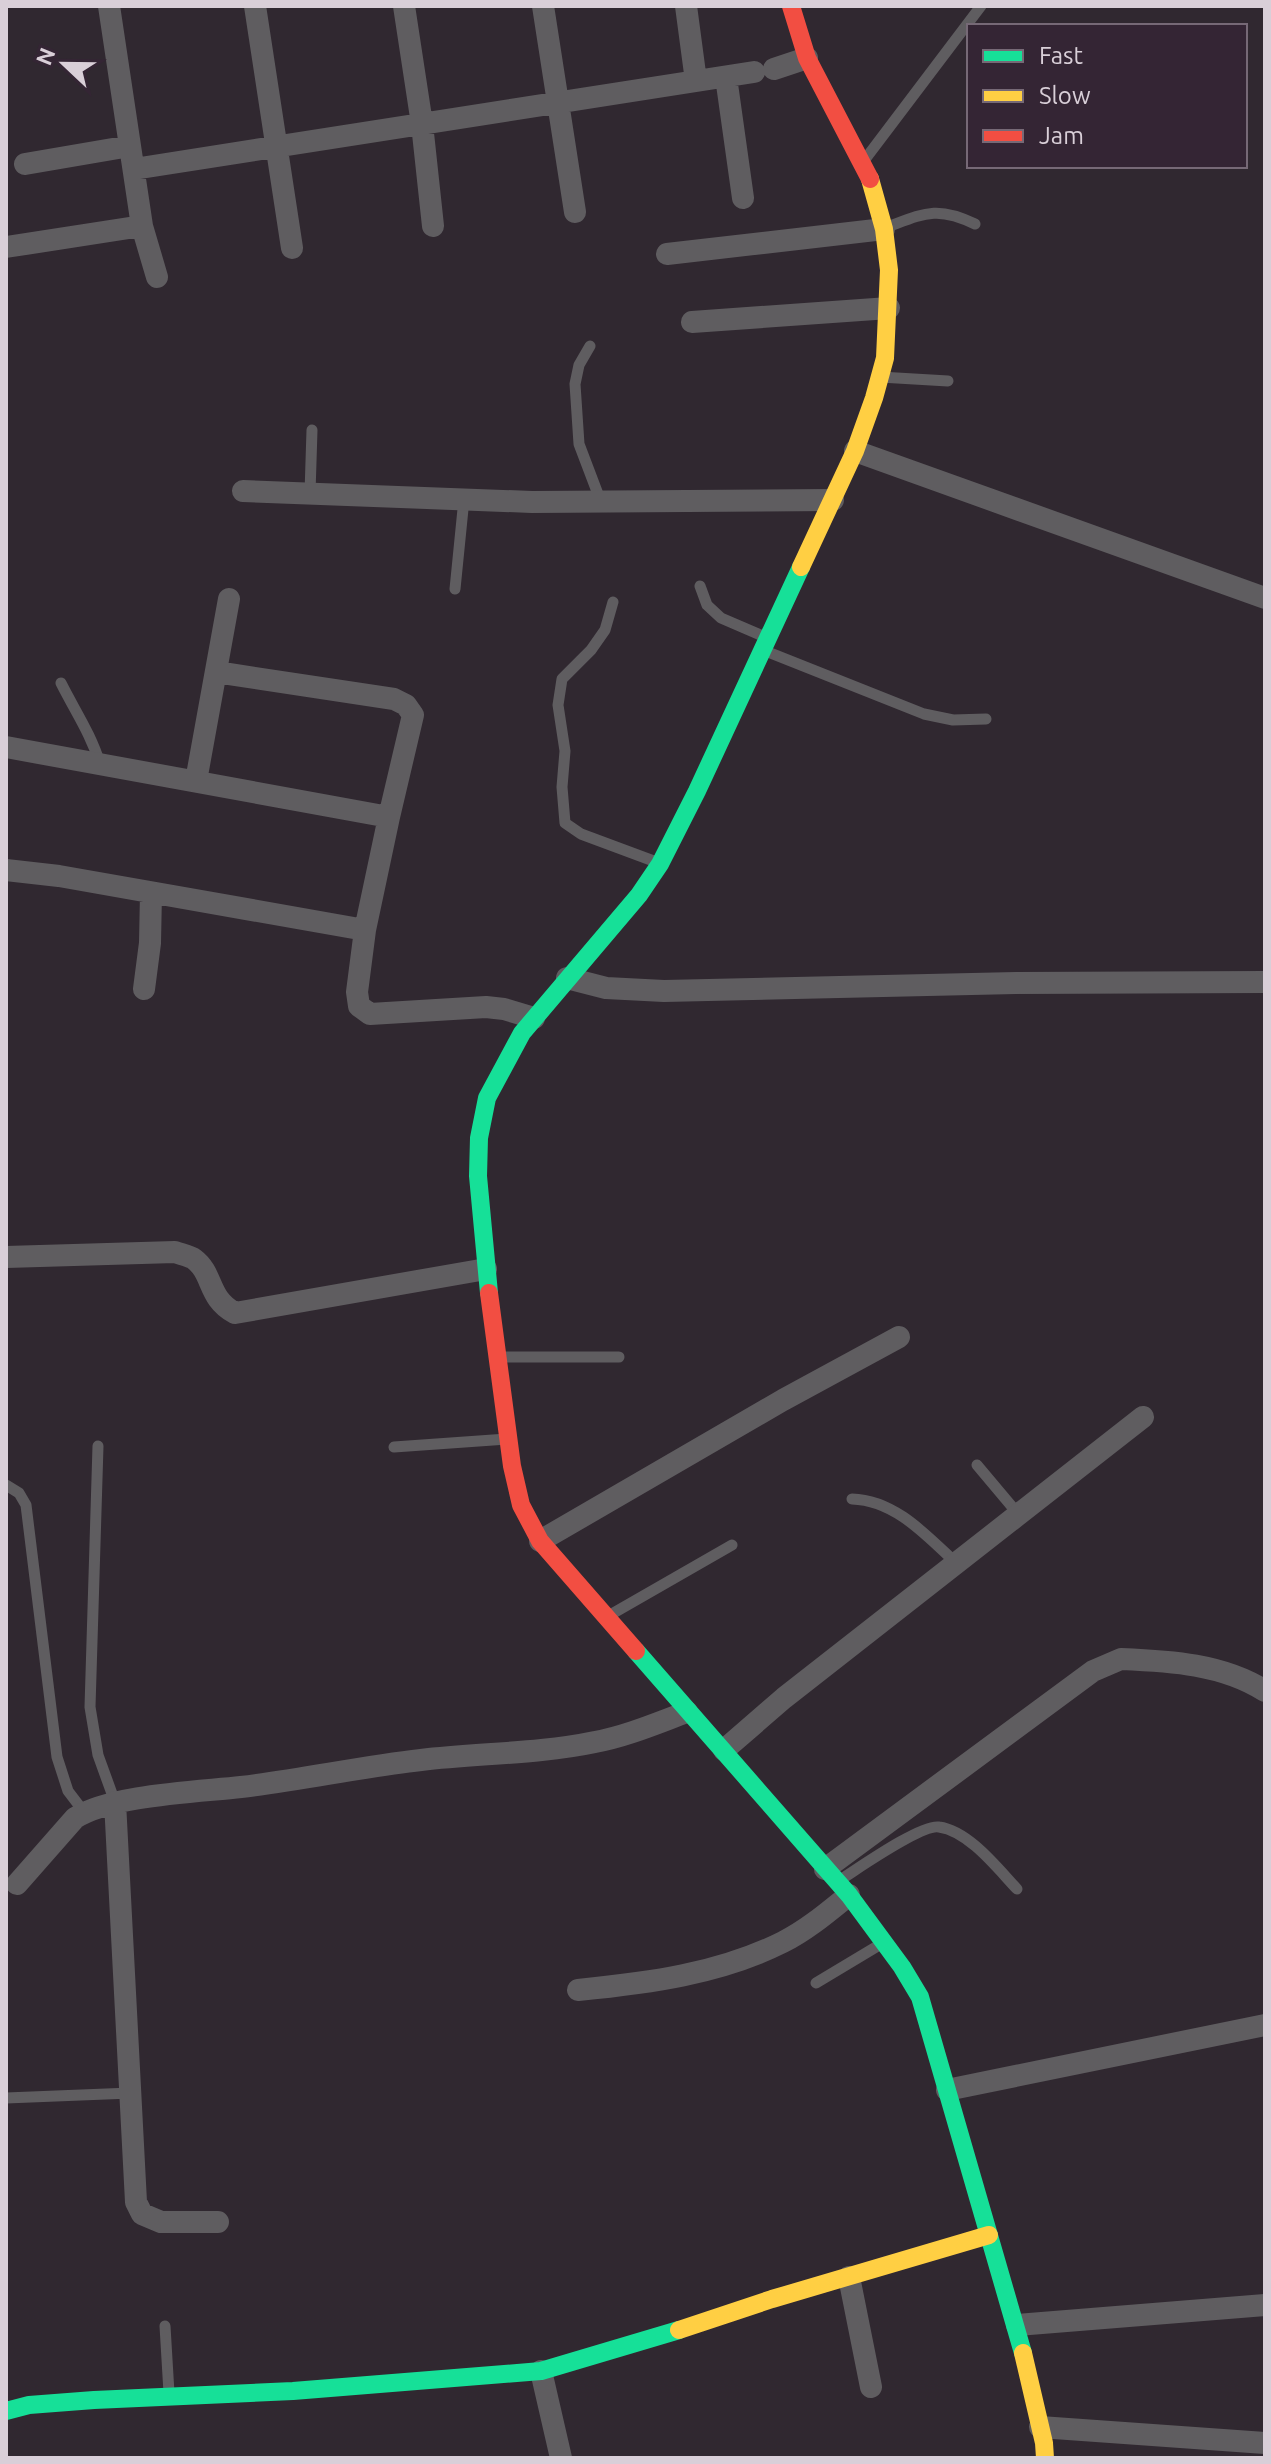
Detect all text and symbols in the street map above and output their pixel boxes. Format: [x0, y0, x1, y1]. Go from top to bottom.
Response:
north arrow [24, 24, 104, 104]
legend [967, 24, 1247, 168]
text: Fast [1039, 42, 1083, 69]
text: N [30, 44, 60, 69]
text: Slow [1039, 82, 1091, 109]
text: Jam [1039, 122, 1084, 149]

